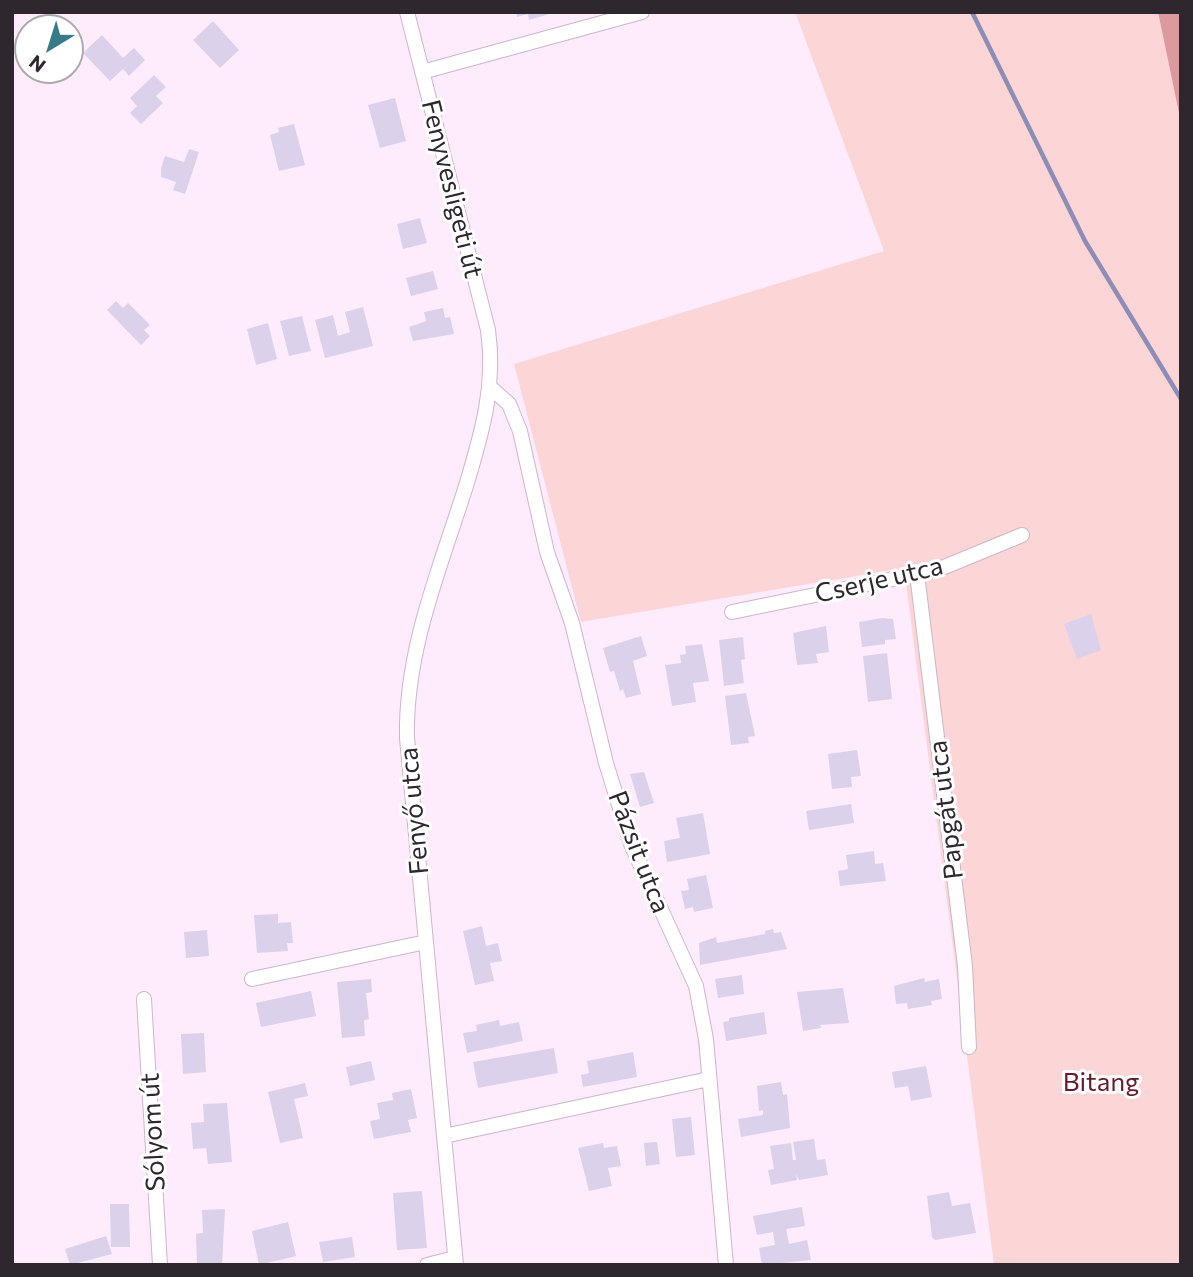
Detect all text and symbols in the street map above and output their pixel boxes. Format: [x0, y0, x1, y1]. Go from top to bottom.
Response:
north arrow [14, 14, 84, 84]
text: N [24, 51, 50, 78]
street label: Fenyvesligeti út [415, 97, 489, 281]
street label: Cserje utca [812, 550, 946, 610]
street label: Papgát utca [922, 739, 970, 881]
street label: Fenyő utca [393, 746, 435, 876]
street label: Pázsit utca [601, 787, 677, 917]
park label: Bitang [1063, 1066, 1139, 1098]
street label: Sólyom út [134, 1072, 172, 1192]

